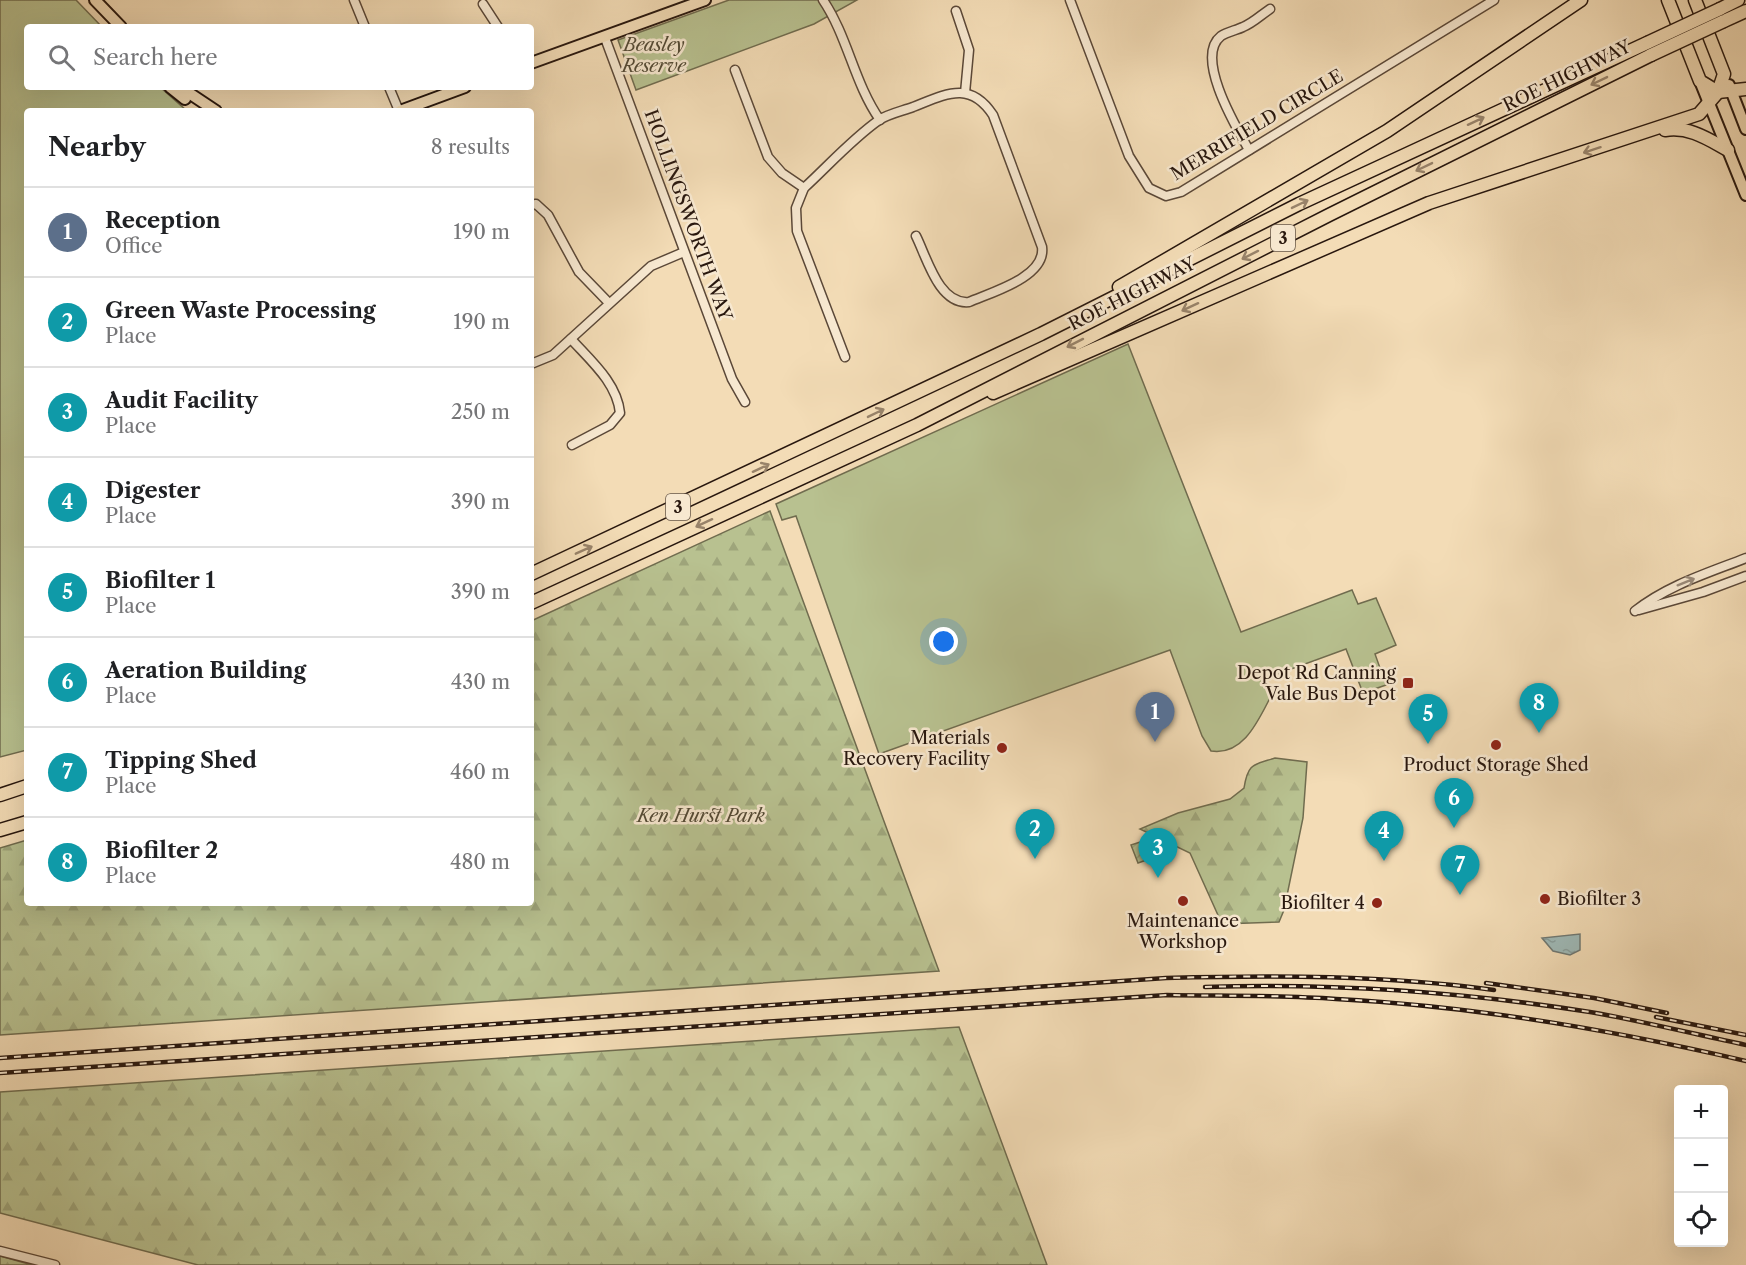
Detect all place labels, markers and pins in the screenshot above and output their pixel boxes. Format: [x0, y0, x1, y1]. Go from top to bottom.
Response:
place label: Depot Rd Canning Vale Bus Depot [1237, 662, 1397, 705]
marker: Depot Rd Canning Vale Bus Depot [1401, 676, 1415, 690]
pin: 8 [1520, 684, 1558, 733]
pin: 1 [1136, 692, 1174, 742]
pin: 5 [1408, 694, 1448, 744]
place label: Materials Recovery Facility [843, 727, 991, 770]
marker: Product Storage Shed [1489, 738, 1503, 752]
marker: Materials Recovery Facility [995, 741, 1009, 755]
place label: Product Storage Shed [1403, 754, 1589, 776]
pin: 6 [1434, 778, 1474, 828]
pin: 2 [1016, 810, 1054, 859]
pin: 4 [1364, 812, 1404, 861]
pin: 3 [1138, 828, 1178, 878]
pin: 7 [1440, 846, 1480, 895]
place label: Biofilter 3 [1557, 888, 1641, 910]
place label: Biofilter 4 [1280, 892, 1365, 914]
marker: Biofilter 3 [1538, 892, 1552, 906]
marker: Maintenance Workshop [1176, 894, 1190, 908]
marker: Biofilter 4 [1370, 896, 1384, 910]
place label: Maintenance Workshop [1127, 910, 1239, 953]

